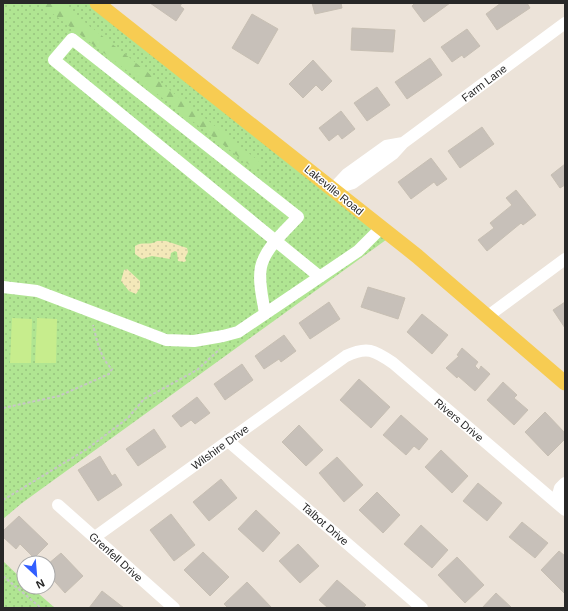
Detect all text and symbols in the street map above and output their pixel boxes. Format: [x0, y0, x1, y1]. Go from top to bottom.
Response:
street label: Farm Lane [459, 62, 509, 104]
street label: Lakeville Road [302, 163, 366, 217]
street label: Rivers Drive [432, 396, 486, 444]
street label: Wilshire Drive [189, 422, 251, 472]
street label: Talbot Drive [299, 500, 351, 548]
street label: Grenfell Drive [87, 530, 145, 584]
north arrow [16, 555, 56, 595]
text: N [34, 577, 47, 591]

